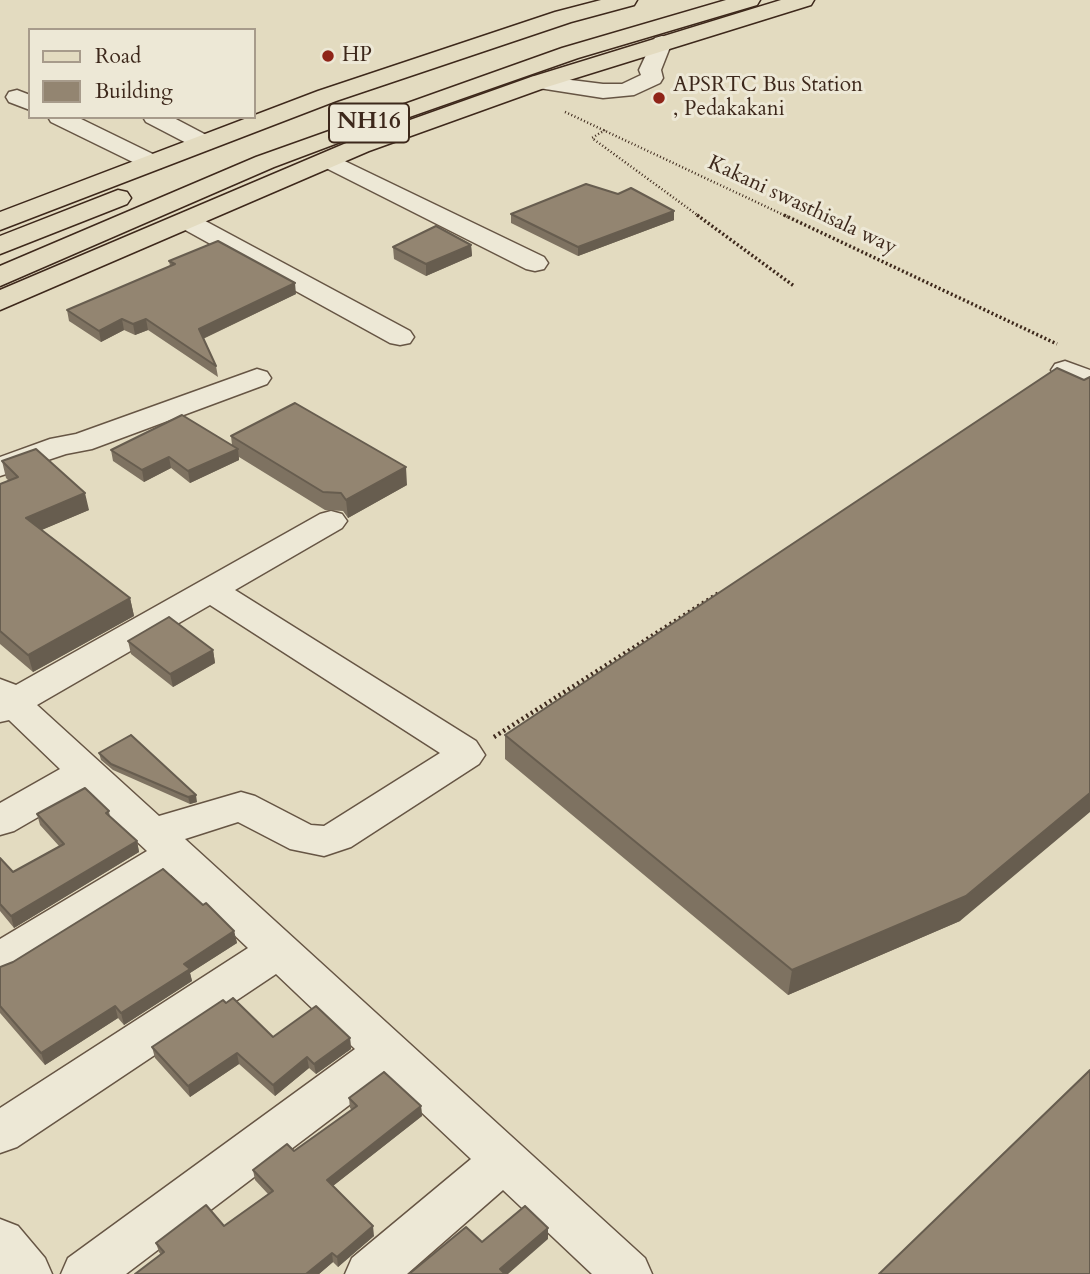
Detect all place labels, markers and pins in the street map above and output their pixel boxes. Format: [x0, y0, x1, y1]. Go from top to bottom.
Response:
place label: HP [342, 43, 372, 69]
marker: HP [320, 48, 336, 64]
place label: APSRTC Bus Station , Pedakakani [673, 73, 863, 123]
marker: APSRTC Bus Station , Pedakakani [651, 90, 667, 106]

